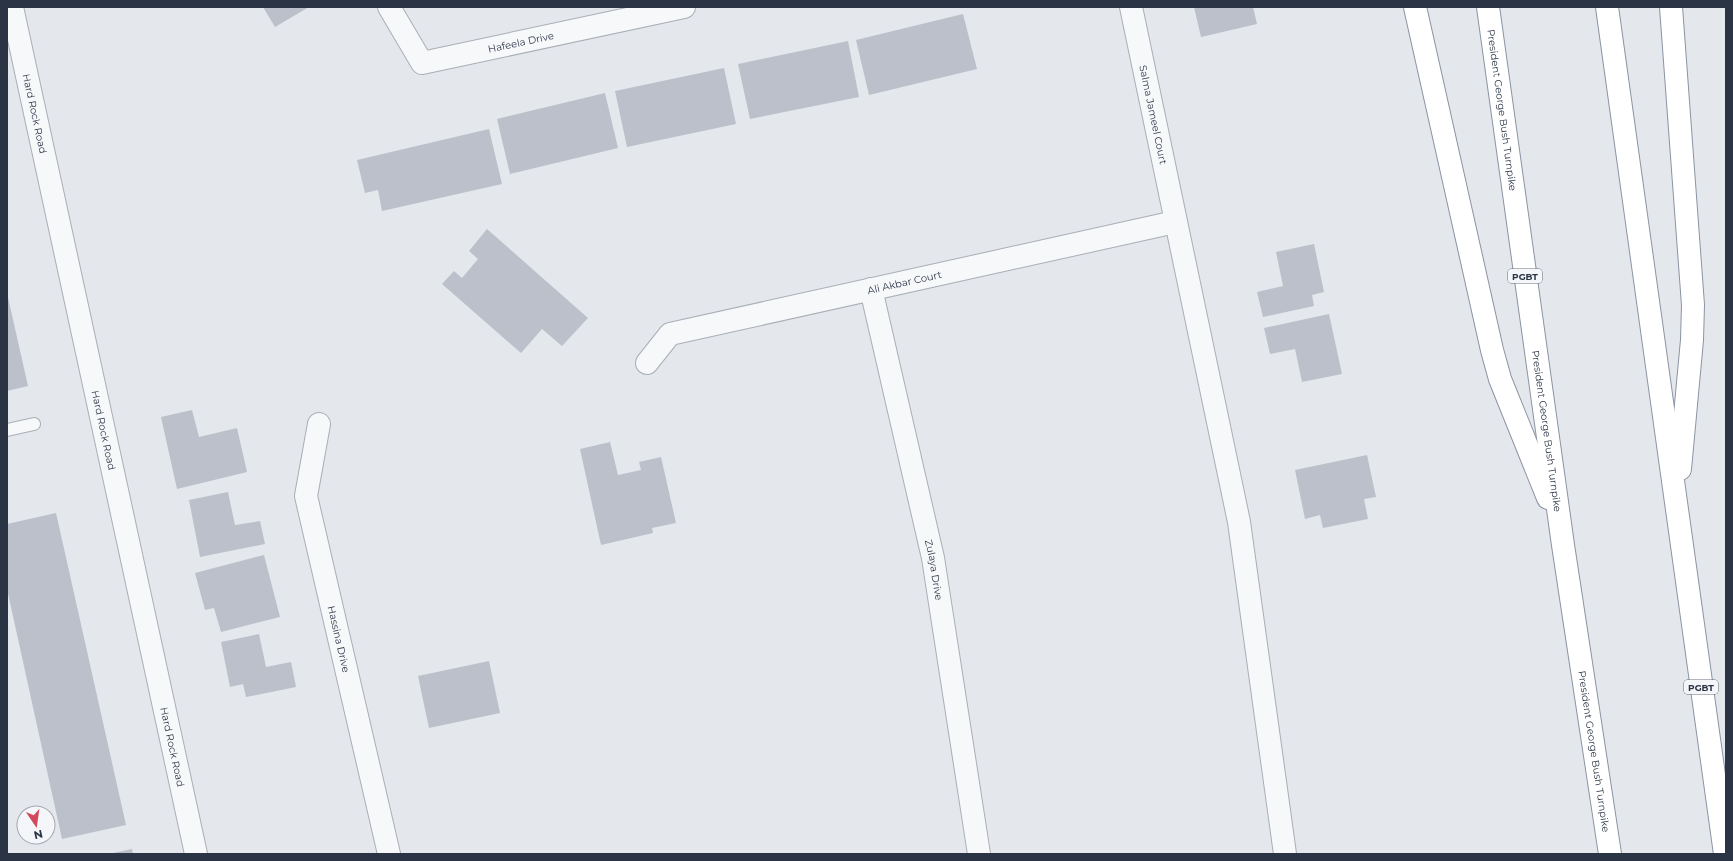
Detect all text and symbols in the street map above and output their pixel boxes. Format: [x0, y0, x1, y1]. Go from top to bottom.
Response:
street label: President George Bush Turnpike [1485, 28, 1520, 192]
street label: Hafeela Drive [487, 29, 555, 55]
street label: Salma Jameel Court [1137, 64, 1170, 165]
street label: Hard Rock Road [20, 72, 50, 155]
street label: Ali Akbar Court [866, 267, 943, 297]
road number: PGBT [1508, 269, 1542, 283]
street label: President George Bush Turnpike [1529, 349, 1565, 513]
street label: Hard Rock Road [89, 389, 119, 471]
street label: Zulaya Drive [922, 538, 946, 601]
street label: Hassina Drive [325, 604, 353, 674]
street label: President George Bush Turnpike [1576, 670, 1613, 833]
road number: PGBT [1684, 680, 1718, 694]
street label: Hard Rock Road [158, 706, 188, 788]
north arrow [16, 805, 56, 845]
text: N [32, 827, 44, 843]

